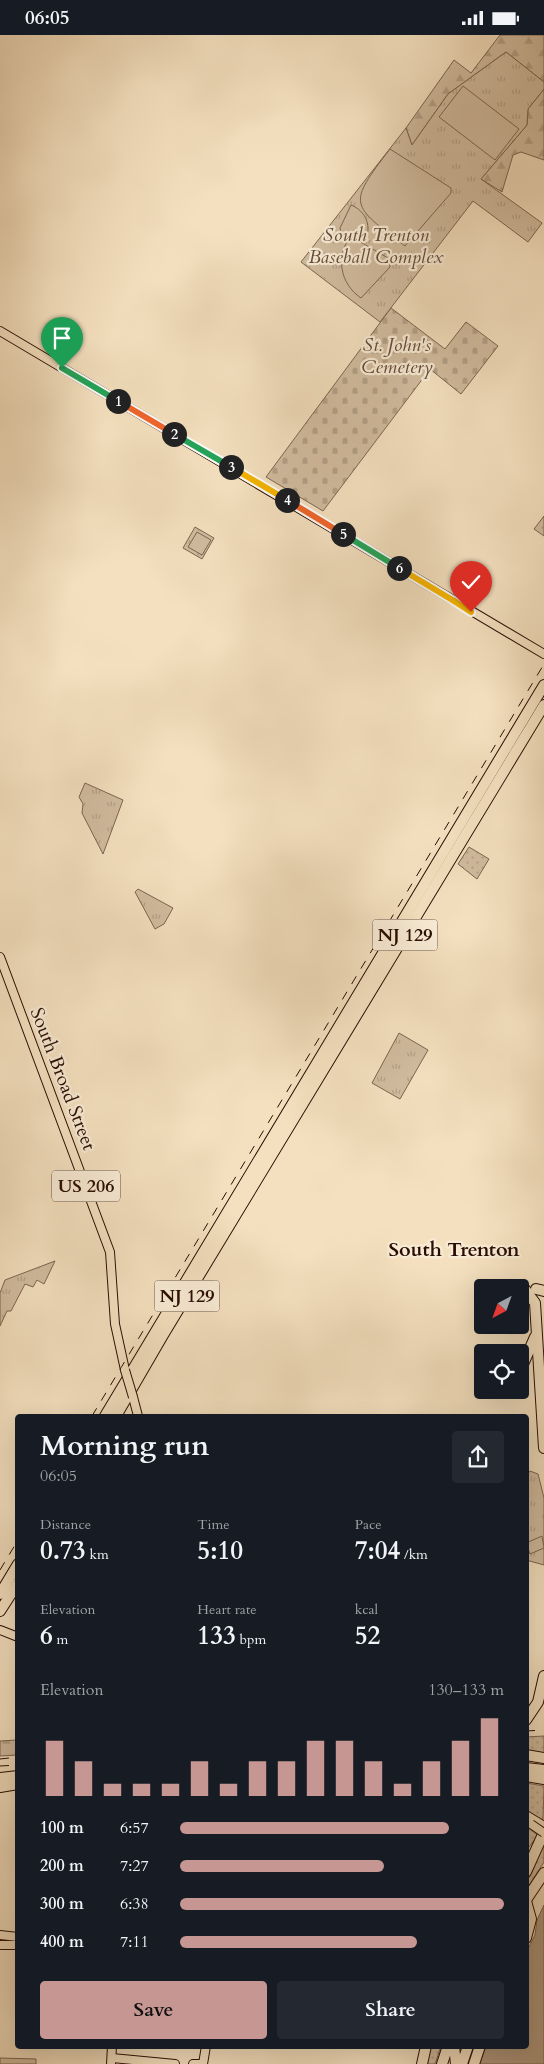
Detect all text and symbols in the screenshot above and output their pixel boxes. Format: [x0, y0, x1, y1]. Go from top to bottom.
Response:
text: 06:05 [25, 5, 69, 31]
park label: South Trenton Baseball Complex [308, 222, 444, 270]
pin [41, 317, 83, 368]
icon: arrive [48, 324, 76, 352]
park label: St. John's Cemetery [361, 332, 433, 380]
pin: 1 [106, 389, 130, 413]
text: 1 [115, 392, 122, 411]
pin: 2 [162, 421, 186, 447]
text: 2 [171, 425, 178, 444]
pin: 3 [218, 455, 244, 479]
text: 3 [228, 458, 235, 477]
pin: 4 [274, 487, 300, 513]
text: 4 [284, 491, 291, 510]
pin: 5 [330, 521, 356, 547]
text: 5 [340, 525, 347, 544]
pin: 6 [386, 555, 412, 581]
text: 6 [396, 559, 403, 578]
pin [450, 561, 492, 612]
icon: check [457, 568, 485, 596]
road number: NJ 129 [372, 919, 438, 951]
street label: South Broad Street [24, 1004, 102, 1154]
road number: US 206 [52, 1171, 120, 1201]
district label: South Trenton [388, 1236, 520, 1263]
north arrow [474, 1279, 529, 1334]
map controls [474, 1279, 529, 1399]
road number: NJ 129 [154, 1281, 220, 1311]
button: locate [474, 1344, 529, 1399]
text: Morning run [40, 1427, 209, 1465]
button: share [452, 1431, 504, 1483]
text: 06:05 [40, 1465, 77, 1487]
text: Distance [40, 1515, 91, 1534]
text: Time [197, 1515, 230, 1534]
text: Pace [355, 1515, 382, 1534]
text: 0.73 [40, 1534, 86, 1568]
text: 5:10 [197, 1534, 243, 1568]
text: 7:04 [355, 1534, 400, 1568]
text: km [86, 1545, 109, 1564]
text: /km [400, 1545, 428, 1564]
text: Elevation [40, 1600, 96, 1619]
text: Heart rate [197, 1600, 257, 1619]
text: kcal [355, 1600, 378, 1619]
text: 6 [40, 1619, 53, 1653]
text: 133 [197, 1619, 236, 1653]
text: 52 [355, 1619, 380, 1653]
text: m [53, 1630, 68, 1649]
text: bpm [236, 1630, 266, 1649]
text: Elevation [40, 1679, 104, 1701]
text: 130–133 m [428, 1679, 504, 1701]
text: 100 m [40, 1817, 84, 1839]
text: 6:57 [120, 1817, 149, 1839]
text: 200 m [40, 1855, 84, 1877]
text: 7:27 [120, 1855, 149, 1877]
text: 300 m [40, 1893, 84, 1915]
text: 6:38 [120, 1893, 149, 1915]
text: 400 m [40, 1931, 84, 1953]
text: 7:11 [120, 1931, 149, 1953]
button: Save [40, 1981, 267, 2039]
button: Share [277, 1981, 504, 2039]

